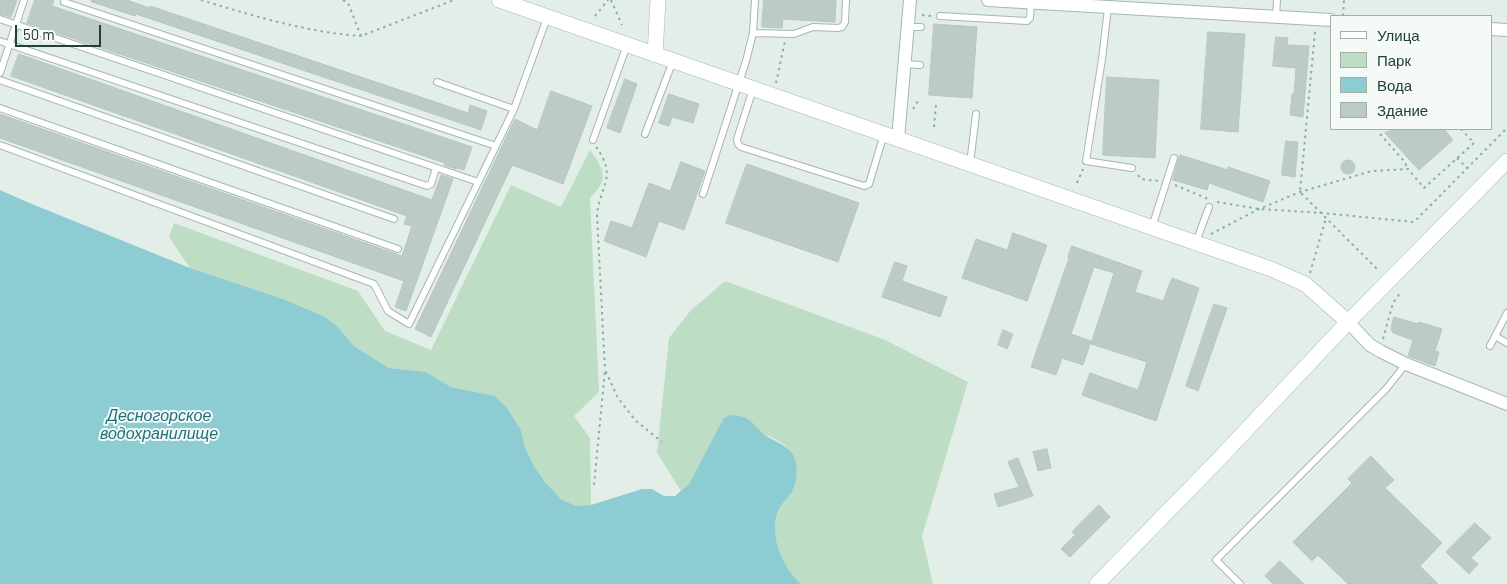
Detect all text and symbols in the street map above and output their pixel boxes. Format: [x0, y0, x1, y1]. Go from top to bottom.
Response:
scale bar [18, 15, 104, 47]
legend [1330, 15, 1492, 130]
text: 50 m [23, 25, 55, 43]
text: Улица [1377, 26, 1420, 44]
text: Парк [1377, 51, 1411, 69]
text: Вода [1377, 76, 1412, 94]
text: Здание [1377, 101, 1428, 119]
water label: Десногорское водохранилище [100, 406, 218, 444]

